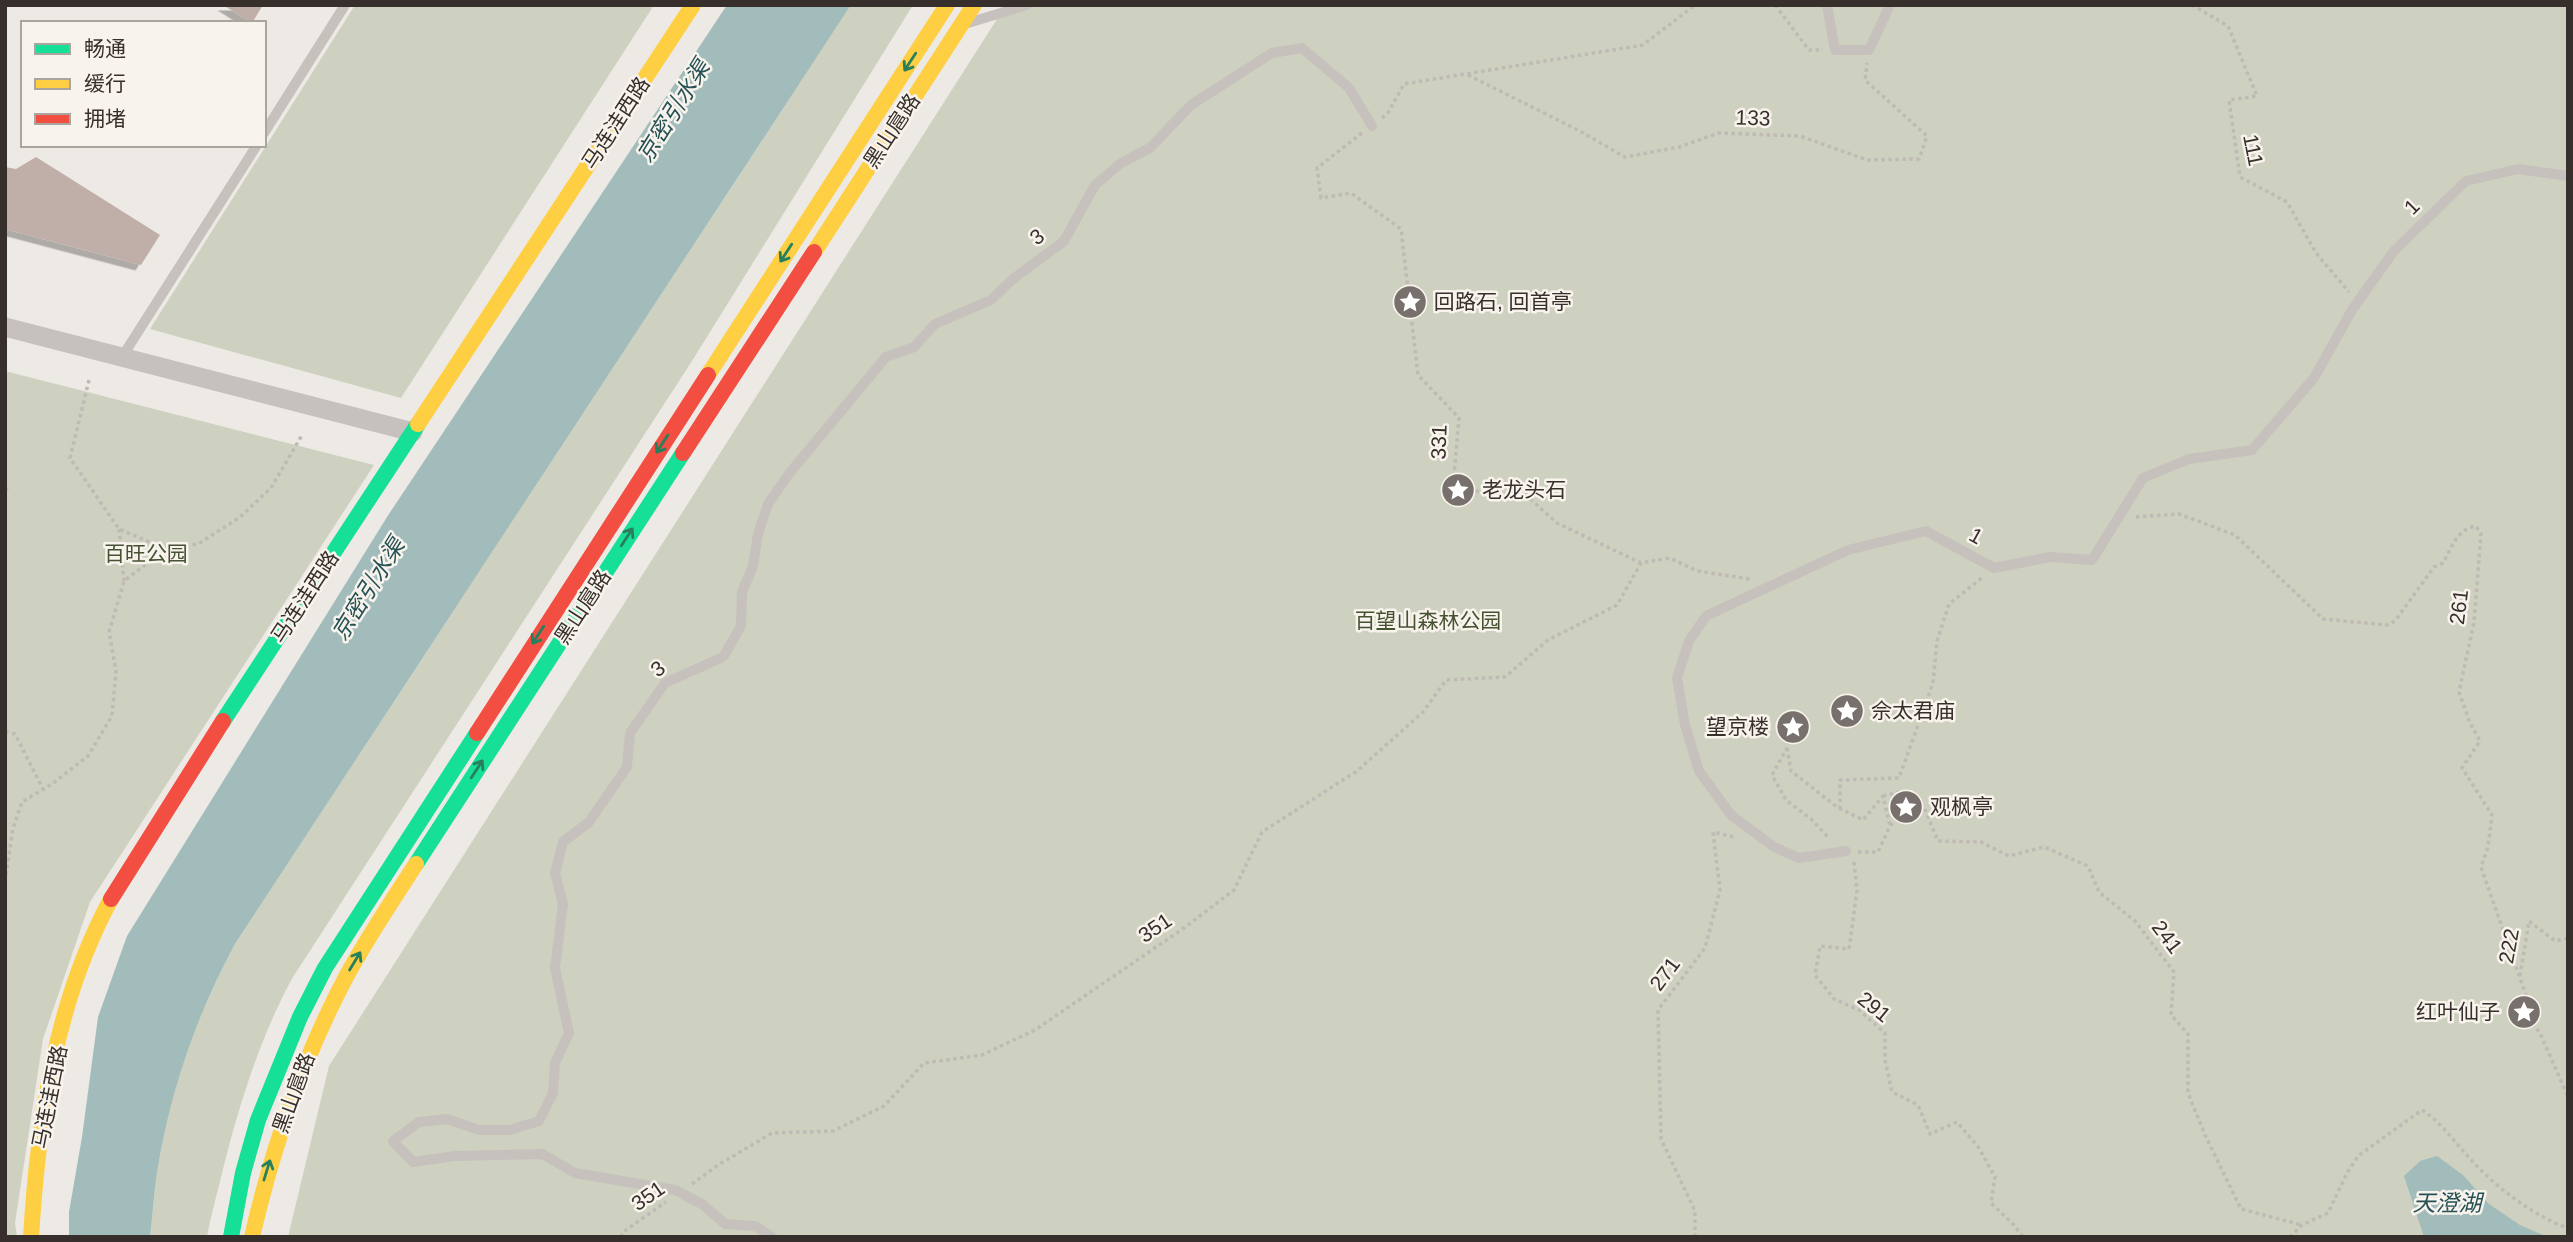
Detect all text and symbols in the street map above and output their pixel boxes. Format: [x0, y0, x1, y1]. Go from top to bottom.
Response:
legend [21, 21, 266, 147]
text: 畅通 [84, 37, 126, 60]
one-way arrow [903, 52, 917, 72]
water label: 京密引水渠 [632, 53, 716, 167]
text: 缓行 [84, 72, 126, 95]
street label: 马连洼西路 [577, 72, 654, 173]
street label: 黑山扈路 [859, 89, 924, 172]
street label: 133 [1735, 105, 1771, 130]
text: 拥堵 [84, 107, 126, 130]
street label: 111 [2239, 132, 2268, 168]
street label: 1 [2399, 194, 2424, 219]
street label: 3 [1025, 224, 1048, 249]
one-way arrow [778, 243, 793, 262]
place icon: 回路石, 回首亭 [1391, 283, 1429, 321]
place label: 回路石, 回首亭 [1434, 290, 1572, 313]
street label: 331 [1426, 424, 1451, 460]
one-way arrow [654, 434, 669, 453]
place icon: 老龙头石 [1439, 471, 1477, 509]
place label: 老龙头石 [1482, 478, 1566, 501]
street label: 1 [1966, 523, 1987, 548]
one-way arrow [621, 528, 635, 548]
water label: 京密引水渠 [327, 531, 411, 645]
park label: 百旺公园 [104, 542, 188, 565]
street label: 马连洼西路 [266, 546, 343, 647]
street label: 黑山扈路 [550, 565, 615, 648]
street label: 261 [2445, 588, 2472, 626]
park label: 百望山森林公园 [1355, 609, 1502, 632]
one-way arrow [531, 625, 546, 644]
street label: 3 [646, 656, 669, 681]
place icon: 佘太君庙 [1828, 692, 1866, 730]
place label: 佘太君庙 [1871, 699, 1955, 722]
place icon: 望京楼 [1774, 708, 1812, 746]
place label: 望京楼 [1706, 715, 1769, 738]
one-way arrow [471, 760, 485, 780]
place icon: 观枫亭 [1887, 788, 1925, 826]
place label: 观枫亭 [1930, 795, 1993, 818]
street label: 351 [1134, 908, 1176, 947]
street label: 241 [2148, 916, 2187, 958]
street label: 222 [2494, 927, 2523, 965]
one-way arrow [348, 951, 362, 971]
street label: 271 [1645, 953, 1684, 995]
street label: 291 [1853, 987, 1895, 1027]
place icon: 红叶仙子 [2505, 993, 2543, 1031]
place label: 红叶仙子 [2416, 1000, 2500, 1023]
street label: 马连洼西路 [28, 1043, 71, 1151]
street label: 黑山扈路 [268, 1049, 319, 1136]
one-way arrow [262, 1160, 275, 1182]
street label: 351 [627, 1176, 669, 1215]
water label: 天澄湖 [2413, 1190, 2485, 1216]

